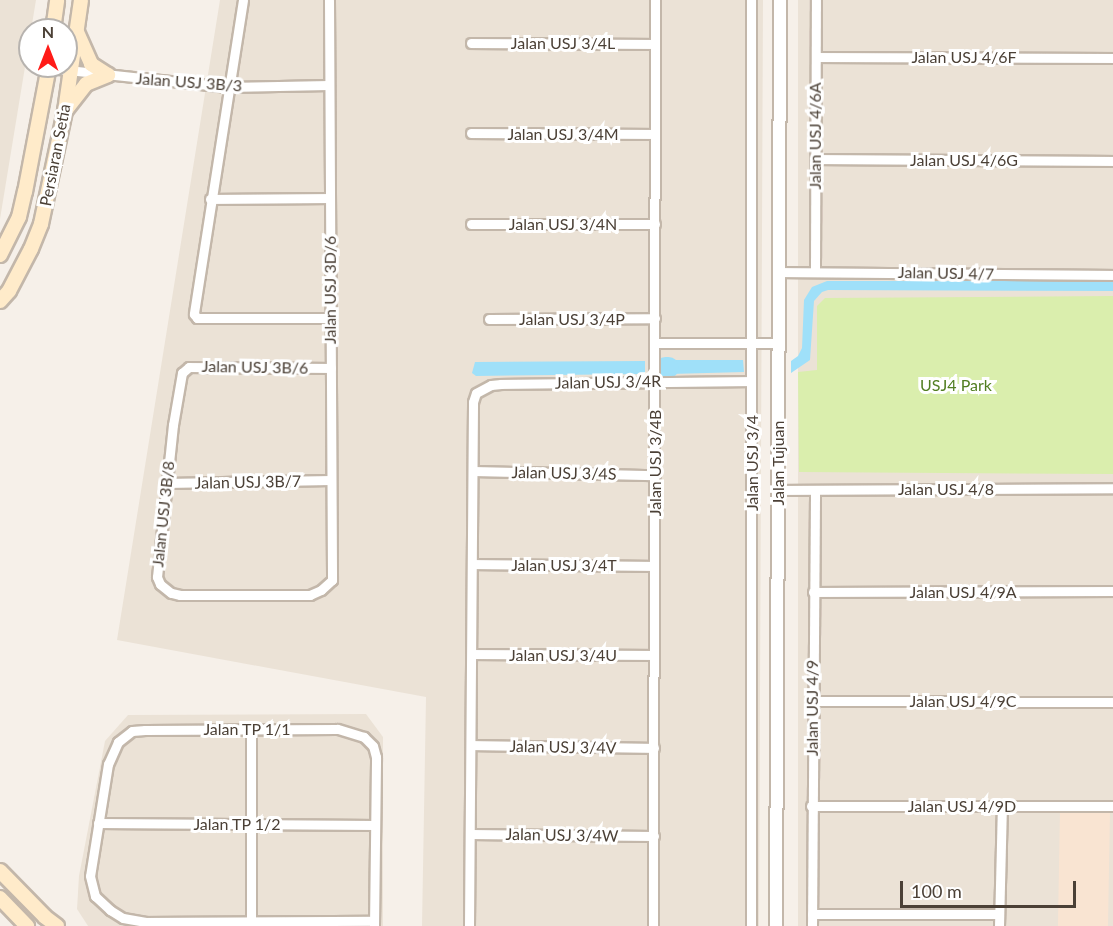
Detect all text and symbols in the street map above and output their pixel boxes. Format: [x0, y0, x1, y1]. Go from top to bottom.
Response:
north arrow [18, 18, 78, 78]
text: N [42, 22, 54, 41]
street label: Jalan USJ 3/4L [511, 33, 615, 53]
street label: Jalan USJ 4/6F [911, 47, 1017, 67]
street label: Jalan USJ 3B/3 [135, 69, 243, 95]
street label: Jalan USJ 4/6A [805, 82, 825, 190]
street label: Persiaran Setia [36, 102, 74, 208]
street label: Jalan USJ 3/4M [507, 124, 619, 144]
street label: Jalan USJ 4/6G [910, 150, 1018, 170]
street label: Jalan USJ 3/4N [509, 214, 617, 234]
street label: Jalan USJ 3D/6 [320, 236, 340, 344]
street label: Jalan USJ 4/7 [898, 263, 994, 283]
street label: Jalan USJ 3/4P [519, 309, 625, 329]
street label: Jalan USJ 3B/6 [202, 356, 308, 378]
street label: Jalan USJ 3/4R [555, 371, 661, 393]
park label: USJ4 Park [920, 375, 992, 395]
street label: Jalan USJ 3/4B [645, 410, 665, 516]
street label: Jalan USJ 3/4 [742, 415, 762, 511]
street label: Jalan Tujuan [768, 420, 788, 506]
street label: Jalan USJ 3B/8 [148, 460, 178, 568]
street label: Jalan USJ 3/4S [511, 462, 617, 484]
street label: Jalan USJ 3B/7 [195, 471, 301, 493]
street label: Jalan USJ 4/8 [898, 479, 994, 499]
street label: Jalan USJ 3/4T [511, 555, 617, 575]
street label: Jalan USJ 4/9A [909, 582, 1017, 602]
street label: Jalan USJ 3/4U [509, 645, 617, 665]
street label: Jalan USJ 4/9 [802, 660, 822, 756]
street label: Jalan USJ 4/9C [910, 691, 1016, 711]
street label: Jalan TP 1/1 [203, 719, 291, 739]
street label: Jalan USJ 3/4V [509, 736, 617, 758]
street label: Jalan USJ 4/9D [908, 796, 1016, 816]
street label: Jalan TP 1/2 [193, 814, 281, 834]
street label: Jalan USJ 3/4W [505, 824, 619, 846]
scale bar [903, 869, 1078, 907]
text: 100 m [911, 880, 962, 902]

